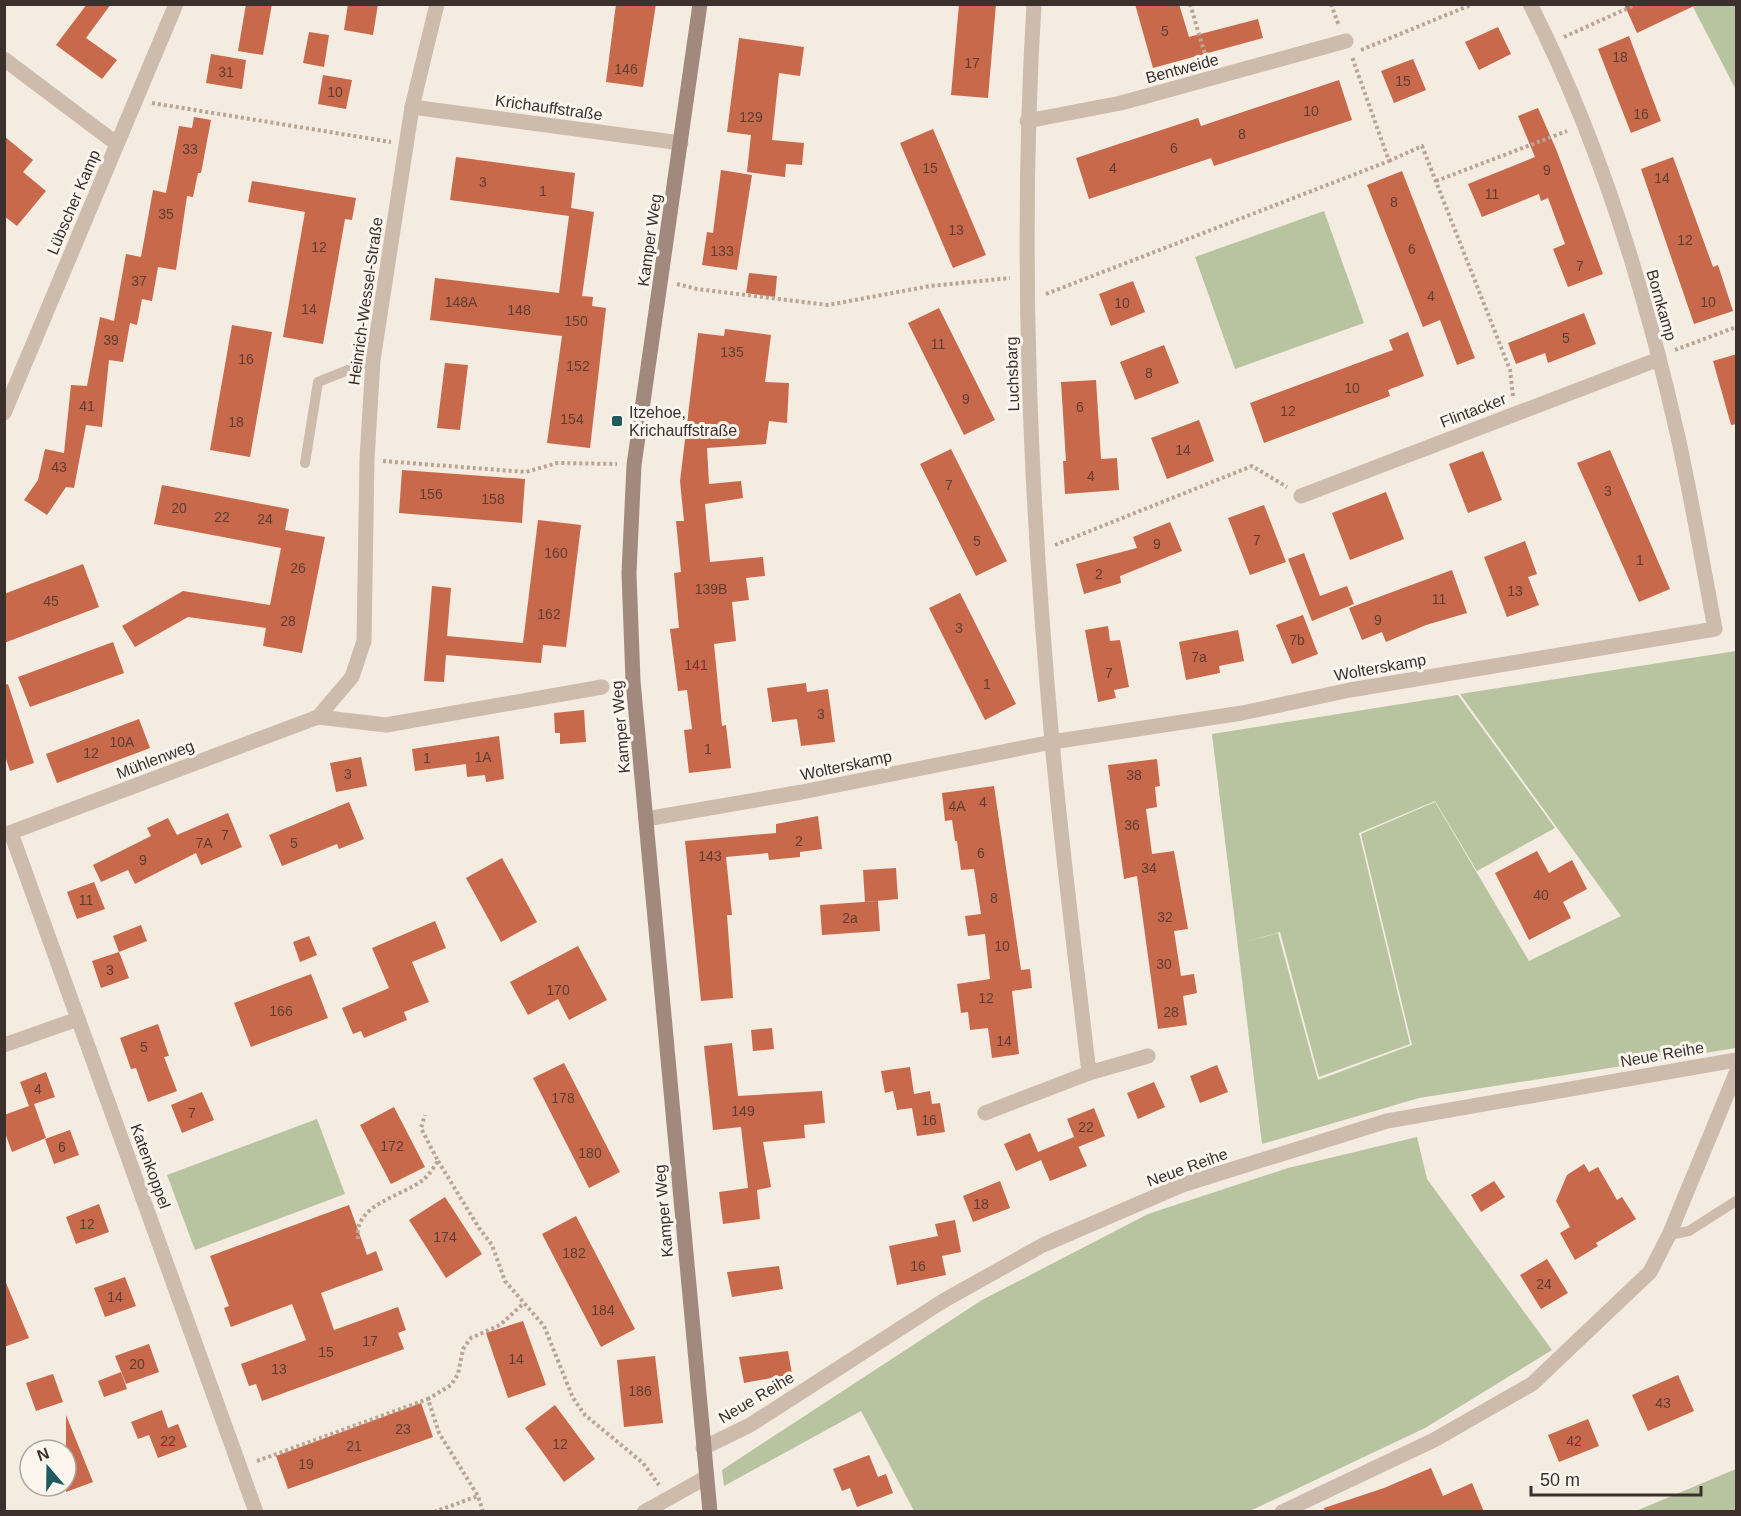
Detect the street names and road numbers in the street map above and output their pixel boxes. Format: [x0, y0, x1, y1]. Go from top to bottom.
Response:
street label: Bentweide [1144, 51, 1221, 86]
street label: Krichauffstraße [494, 92, 604, 123]
street label: Lübscher Kamp [44, 147, 103, 257]
street label: Kamper Weg [635, 193, 664, 287]
street label: Heinrich-Wessel-Straße [345, 216, 386, 386]
street label: Bornkamp [1643, 268, 1680, 343]
street label: Luchsbarg [1003, 336, 1022, 412]
street label: Flintacker [1438, 390, 1509, 431]
street label: Wolterskamp [1333, 651, 1427, 684]
street label: Kamper Weg [608, 680, 633, 774]
street label: Mühlenweg [114, 737, 196, 782]
street label: Wolterskamp [799, 747, 893, 783]
street label: Neue Reihe [1619, 1039, 1705, 1070]
street label: Katenkoppel [127, 1121, 174, 1211]
street label: Neue Reihe [1145, 1145, 1230, 1190]
street label: Kamper Weg [651, 1164, 676, 1258]
street label: Neue Reihe [716, 1368, 797, 1426]

